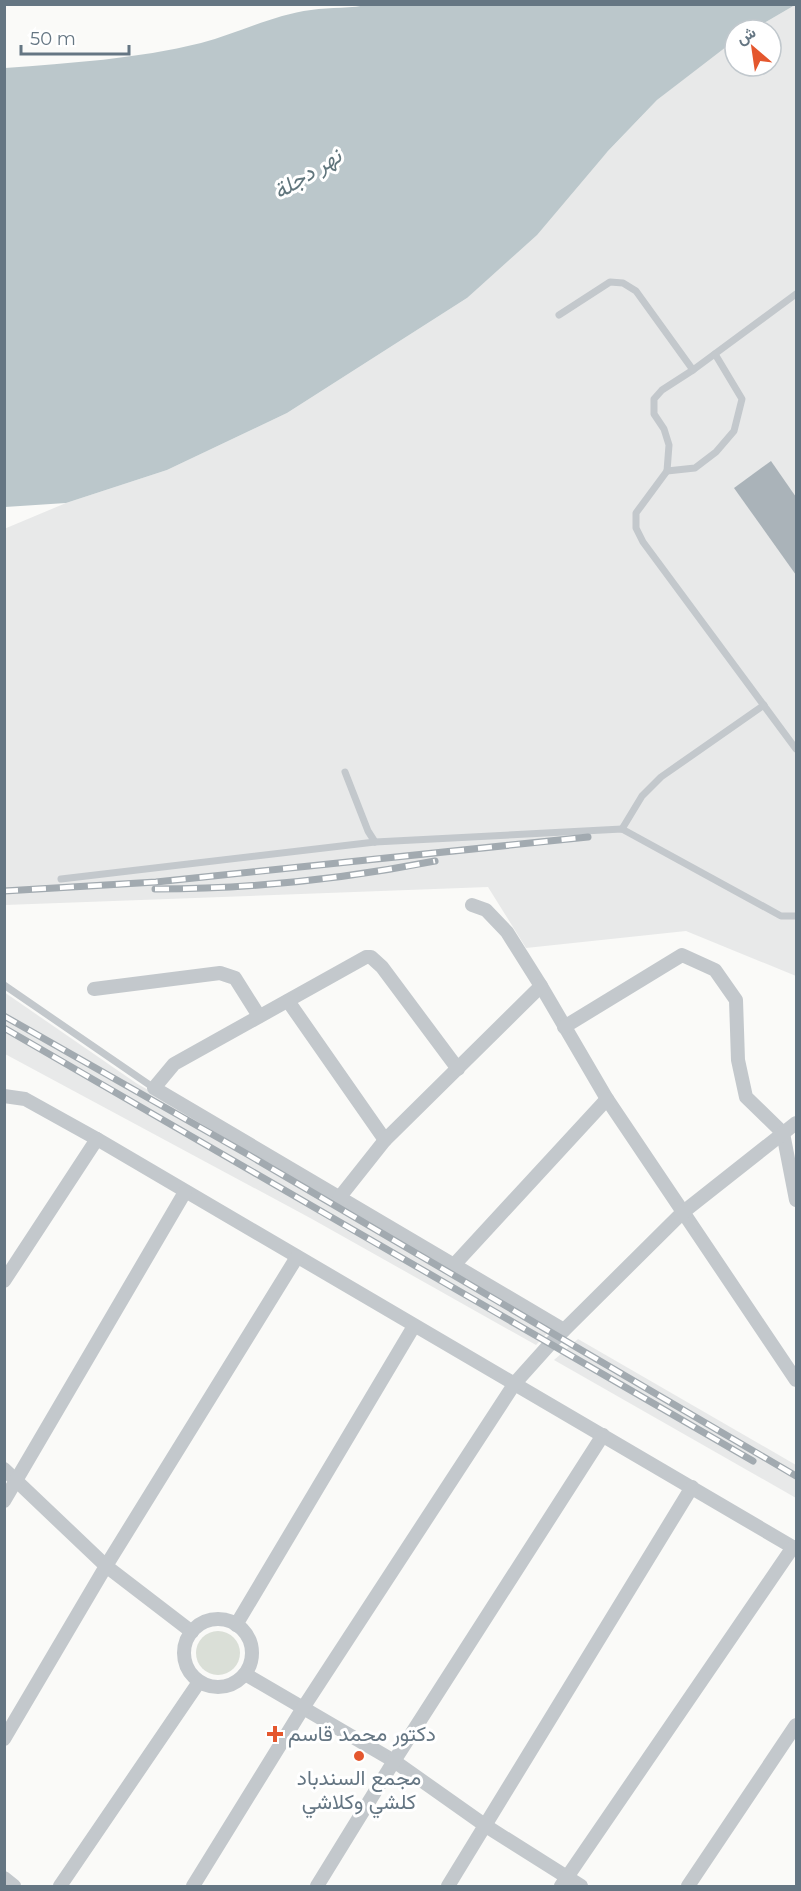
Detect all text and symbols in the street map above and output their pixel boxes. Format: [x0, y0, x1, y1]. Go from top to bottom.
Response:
scale bar [21, 18, 129, 56]
north arrow [723, 18, 783, 78]
text: ش [733, 22, 759, 48]
text: 50 m [30, 28, 76, 50]
water label: نهر دجلة [268, 141, 348, 205]
place label: دكتور محمد قاسم [288, 1721, 436, 1748]
marker: دكتور محمد قاسم [266, 1725, 284, 1743]
marker: مجمع السندباد كلشي وكلاشي [352, 1749, 366, 1763]
place label: مجمع السندباد كلشي وكلاشي [297, 1765, 421, 1819]

